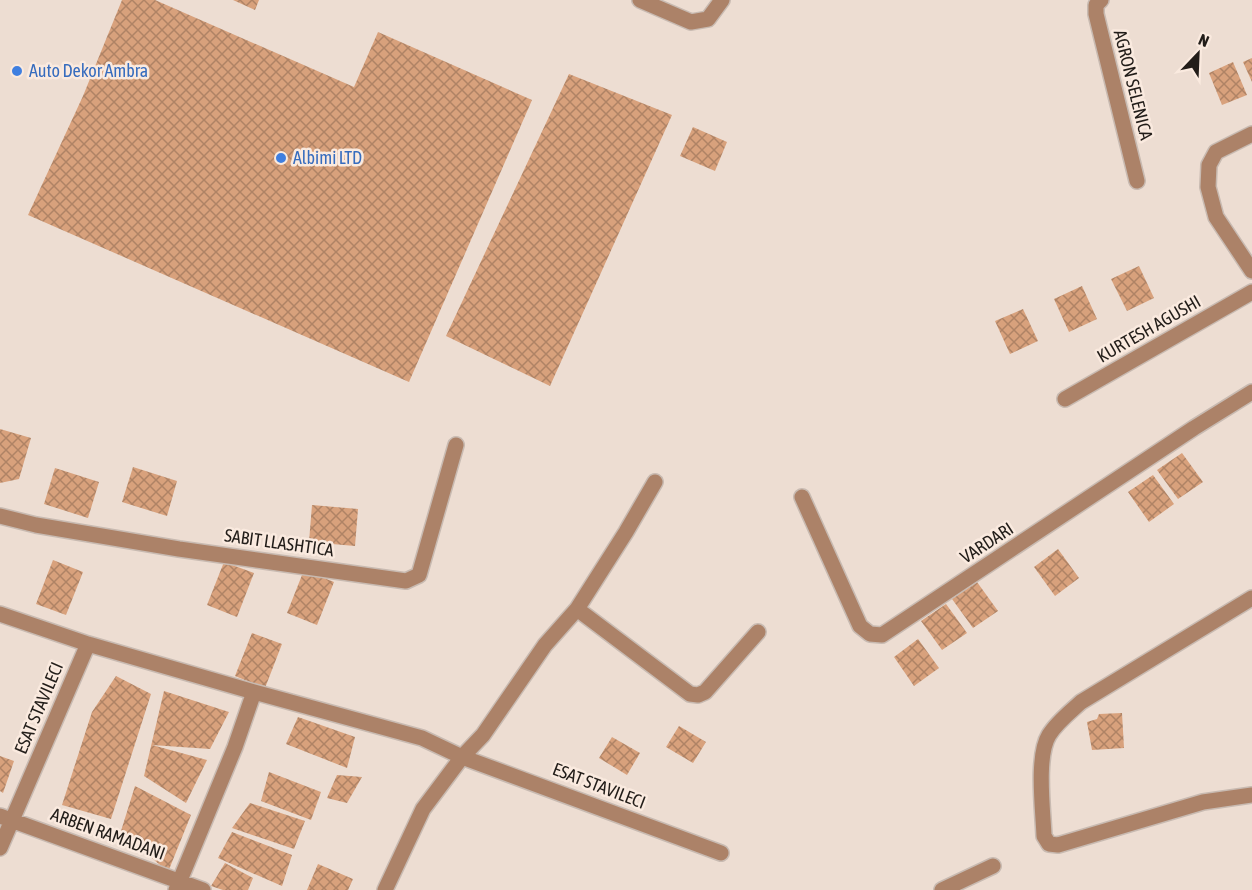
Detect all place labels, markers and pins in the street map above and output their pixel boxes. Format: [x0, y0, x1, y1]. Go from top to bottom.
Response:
place label: Auto Dekor Ambra [29, 60, 148, 81]
marker: Auto Dekor Ambra [10, 64, 24, 78]
place label: Albimi LTD [293, 147, 362, 168]
marker: Albimi LTD [274, 151, 288, 165]

